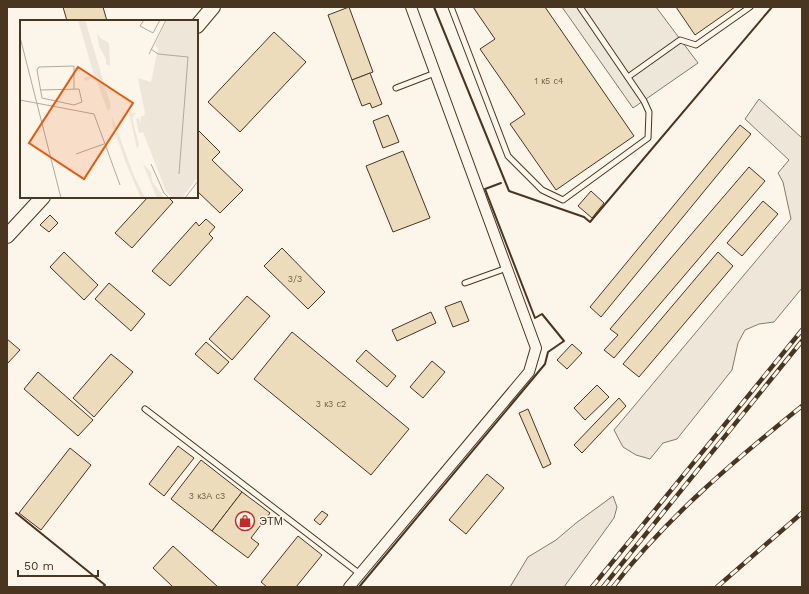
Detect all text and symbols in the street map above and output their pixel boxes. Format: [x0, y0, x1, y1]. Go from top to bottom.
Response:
inset map [20, 20, 198, 198]
house number: 1 к5 с4 [535, 76, 564, 86]
house number: 3/3 [288, 274, 302, 284]
house number: 3 к3 с2 [316, 399, 346, 409]
house number: 3 к3А с3 [189, 491, 225, 501]
shop icon: ЭТМ [234, 510, 256, 532]
place label: ЭТМ [259, 515, 283, 528]
scale bar [18, 552, 98, 578]
text: 50 m [24, 559, 54, 573]

